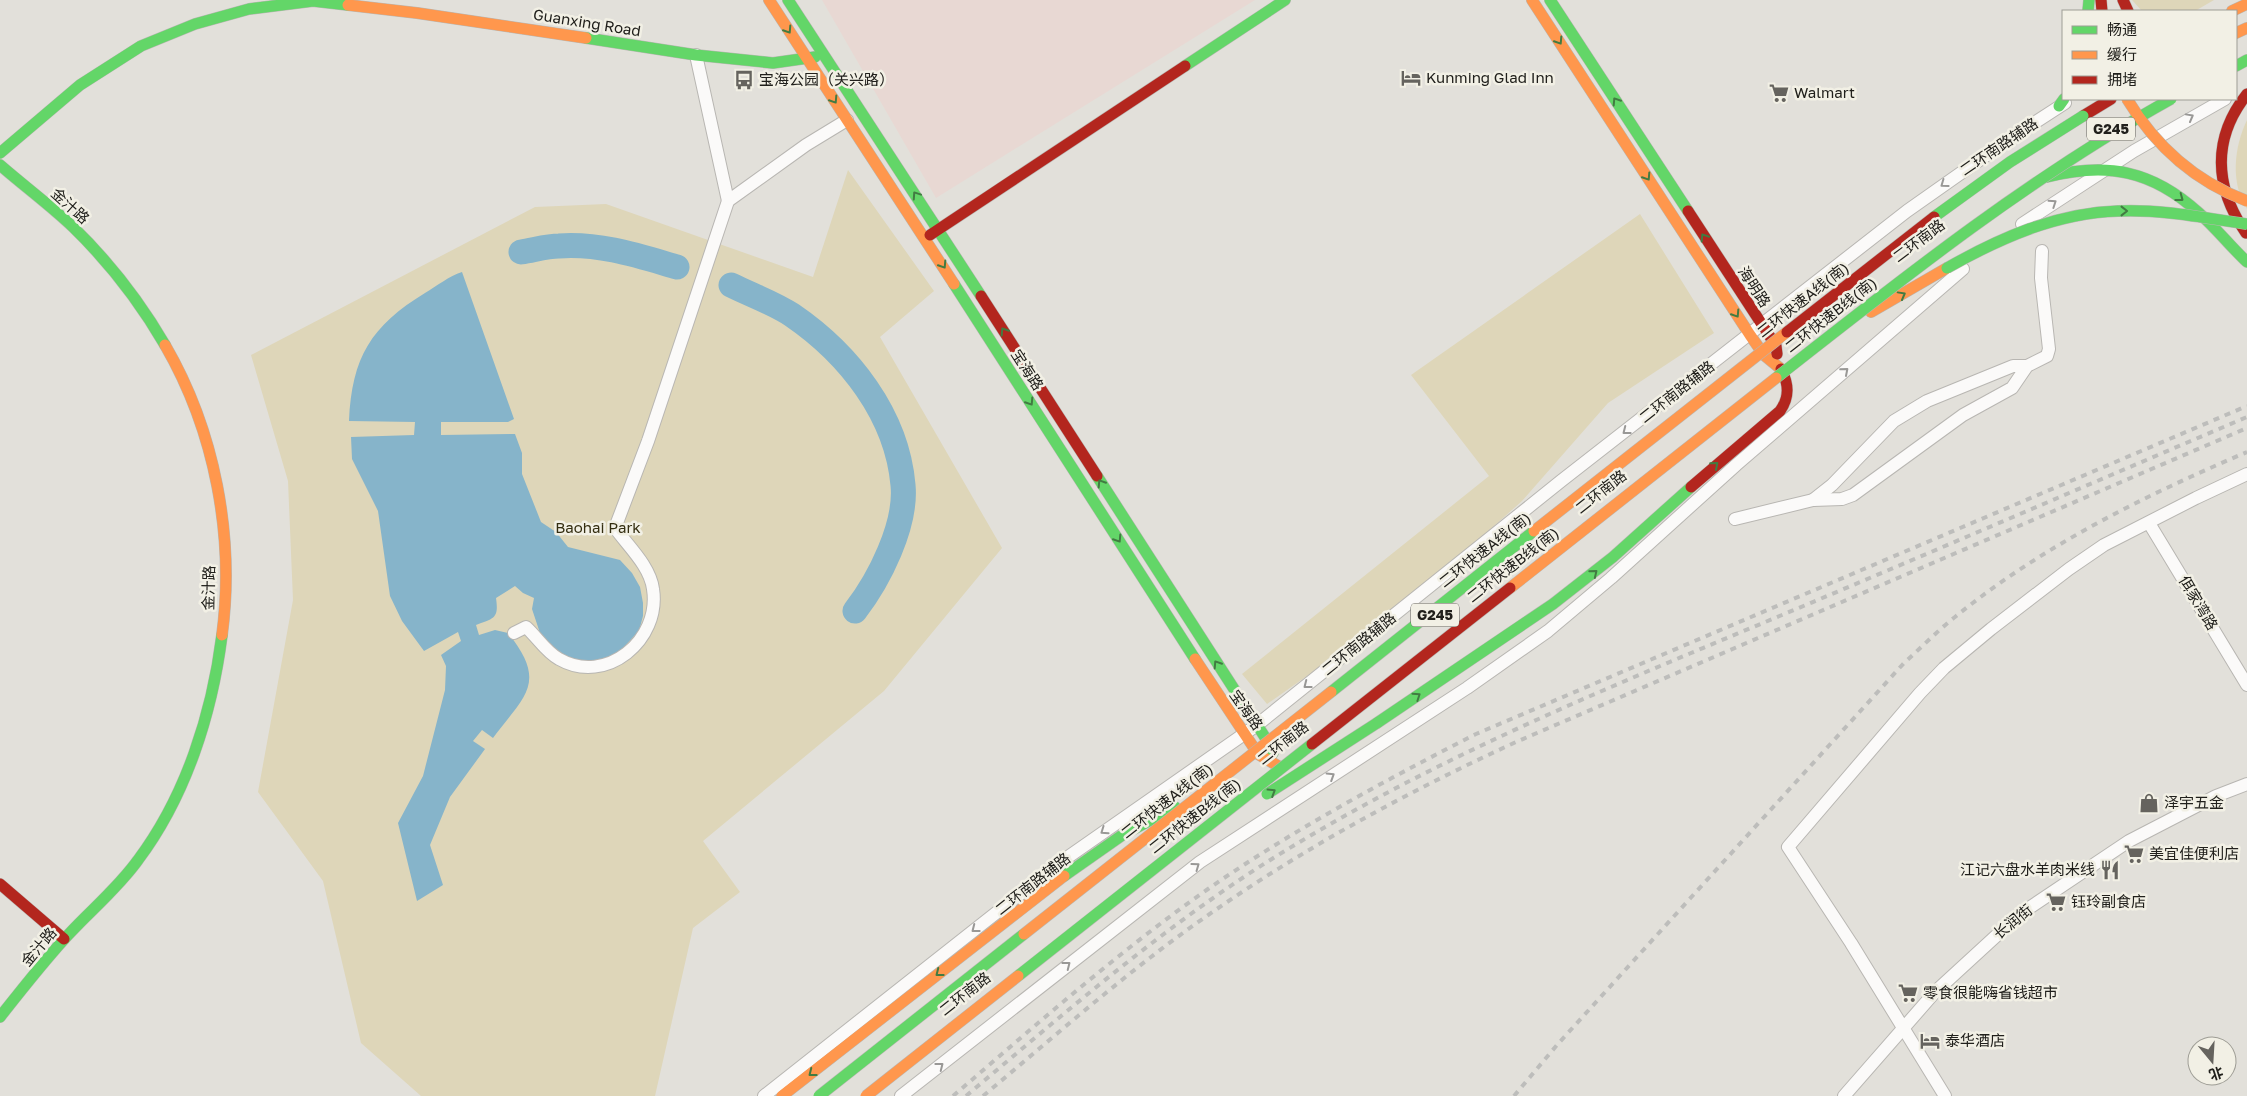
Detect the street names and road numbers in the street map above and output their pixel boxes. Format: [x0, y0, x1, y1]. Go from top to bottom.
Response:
street label: Guanxing Road [532, 5, 642, 39]
street label: 二环南路辅路 [1956, 114, 2041, 179]
road number: G245 [2087, 118, 2135, 140]
street label: 金汁路 [48, 184, 93, 227]
street label: 二环南路 [1889, 215, 1948, 265]
street label: 二环快速A线(南) [1753, 258, 1852, 341]
street label: 海明路 [1735, 263, 1775, 310]
street label: 二环快速B线(南) [1781, 273, 1880, 356]
street label: 宝海路 [1008, 346, 1048, 393]
street label: 二环南路辅路 [1635, 356, 1717, 426]
street label: 二环南路 [1571, 466, 1630, 517]
street label: 二环快速A线(南) [1435, 508, 1534, 591]
street label: 二环快速B线(南) [1463, 523, 1562, 606]
street label: 金汁路 [199, 565, 217, 611]
street label: 佴家湾路 [2176, 572, 2222, 633]
road number: G245 [1411, 604, 1459, 626]
street label: 二环南路辅路 [1318, 608, 1399, 679]
street label: 宝海路 [1227, 686, 1267, 733]
street label: 二环南路 [1253, 717, 1312, 768]
street label: 二环快速A线(南) [1117, 759, 1216, 842]
street label: 二环快速B线(南) [1145, 774, 1244, 857]
street label: 二环南路辅路 [991, 848, 1073, 918]
street label: 长润街 [1989, 900, 2036, 942]
street label: 金汁路 [17, 923, 60, 969]
street label: 二环南路 [935, 968, 994, 1019]

